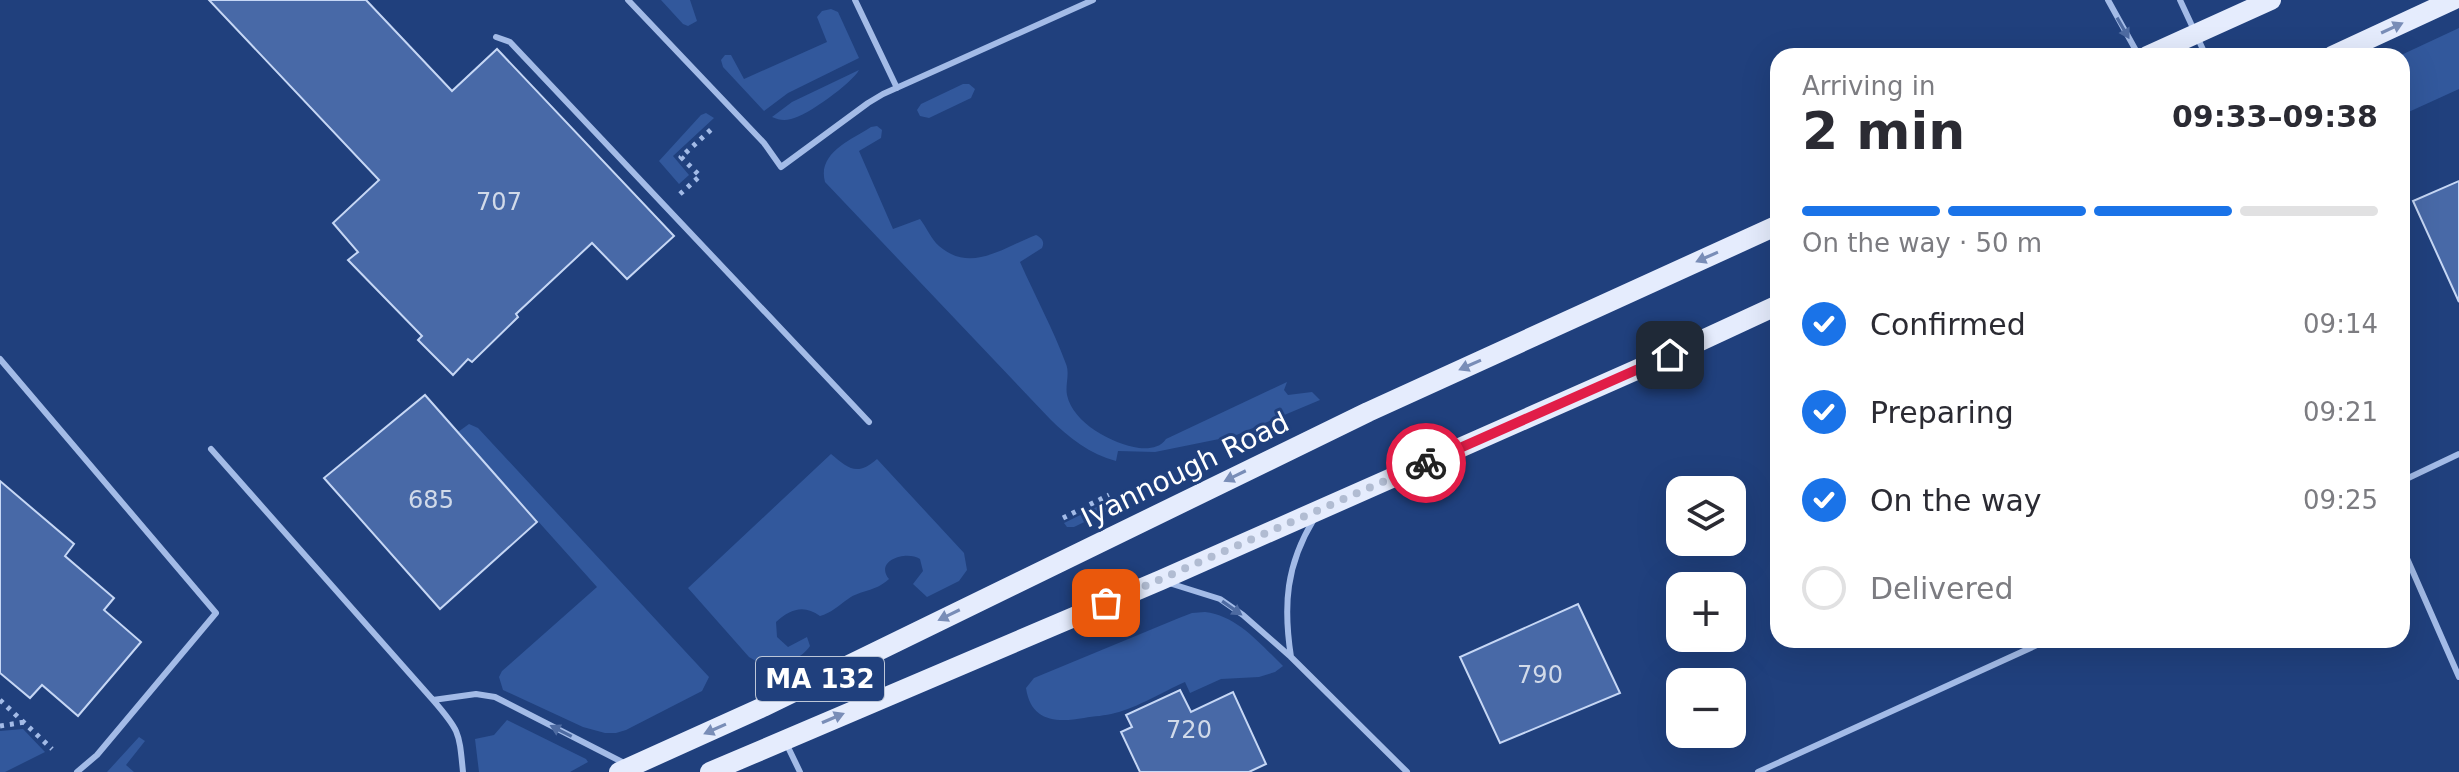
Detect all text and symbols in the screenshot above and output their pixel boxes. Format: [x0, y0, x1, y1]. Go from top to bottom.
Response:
one-way arrow [2116, 17, 2130, 39]
one-way arrow [2381, 21, 2404, 35]
text: Arriving in [1802, 71, 1936, 101]
text: 09:33–09:38 [2172, 99, 2378, 134]
text: 2 min [1802, 101, 1965, 161]
house number: 707 [476, 188, 522, 216]
text: On the way · 50 m [1802, 228, 2042, 258]
one-way arrow [1695, 250, 1719, 264]
icon: check [1802, 302, 1846, 346]
text: Confirmed [1870, 307, 2026, 342]
text: 09:14 [2303, 309, 2378, 339]
pin [1636, 321, 1704, 389]
icon: home [1648, 333, 1692, 377]
one-way arrow [1459, 358, 1482, 372]
icon: check [1802, 390, 1846, 434]
text: Preparing [1870, 395, 2014, 430]
text: 09:21 [2303, 397, 2378, 427]
street label: Iyannough Road [1076, 405, 1294, 535]
courier [1386, 423, 1466, 503]
icon: bike [1404, 441, 1448, 485]
one-way arrow [1224, 469, 1247, 483]
map controls [1666, 476, 1746, 748]
button: layers [1666, 476, 1746, 556]
icon: check [1802, 478, 1846, 522]
text: On the way [1870, 483, 2042, 518]
text: 09:25 [2303, 485, 2378, 515]
house number: 685 [408, 486, 454, 514]
pin [1072, 569, 1140, 637]
text: Delivered [1870, 571, 2014, 606]
button: + [1666, 572, 1746, 652]
icon: bag [1084, 581, 1128, 625]
one-way arrow [1222, 599, 1243, 615]
one-way arrow [937, 608, 960, 622]
road number: MA 132 [756, 657, 884, 701]
house number: 790 [1517, 661, 1563, 689]
button: − [1666, 668, 1746, 748]
one-way arrow [821, 711, 845, 724]
house number: 720 [1166, 716, 1212, 744]
one-way arrow [703, 722, 727, 736]
one-way arrow [550, 725, 573, 738]

